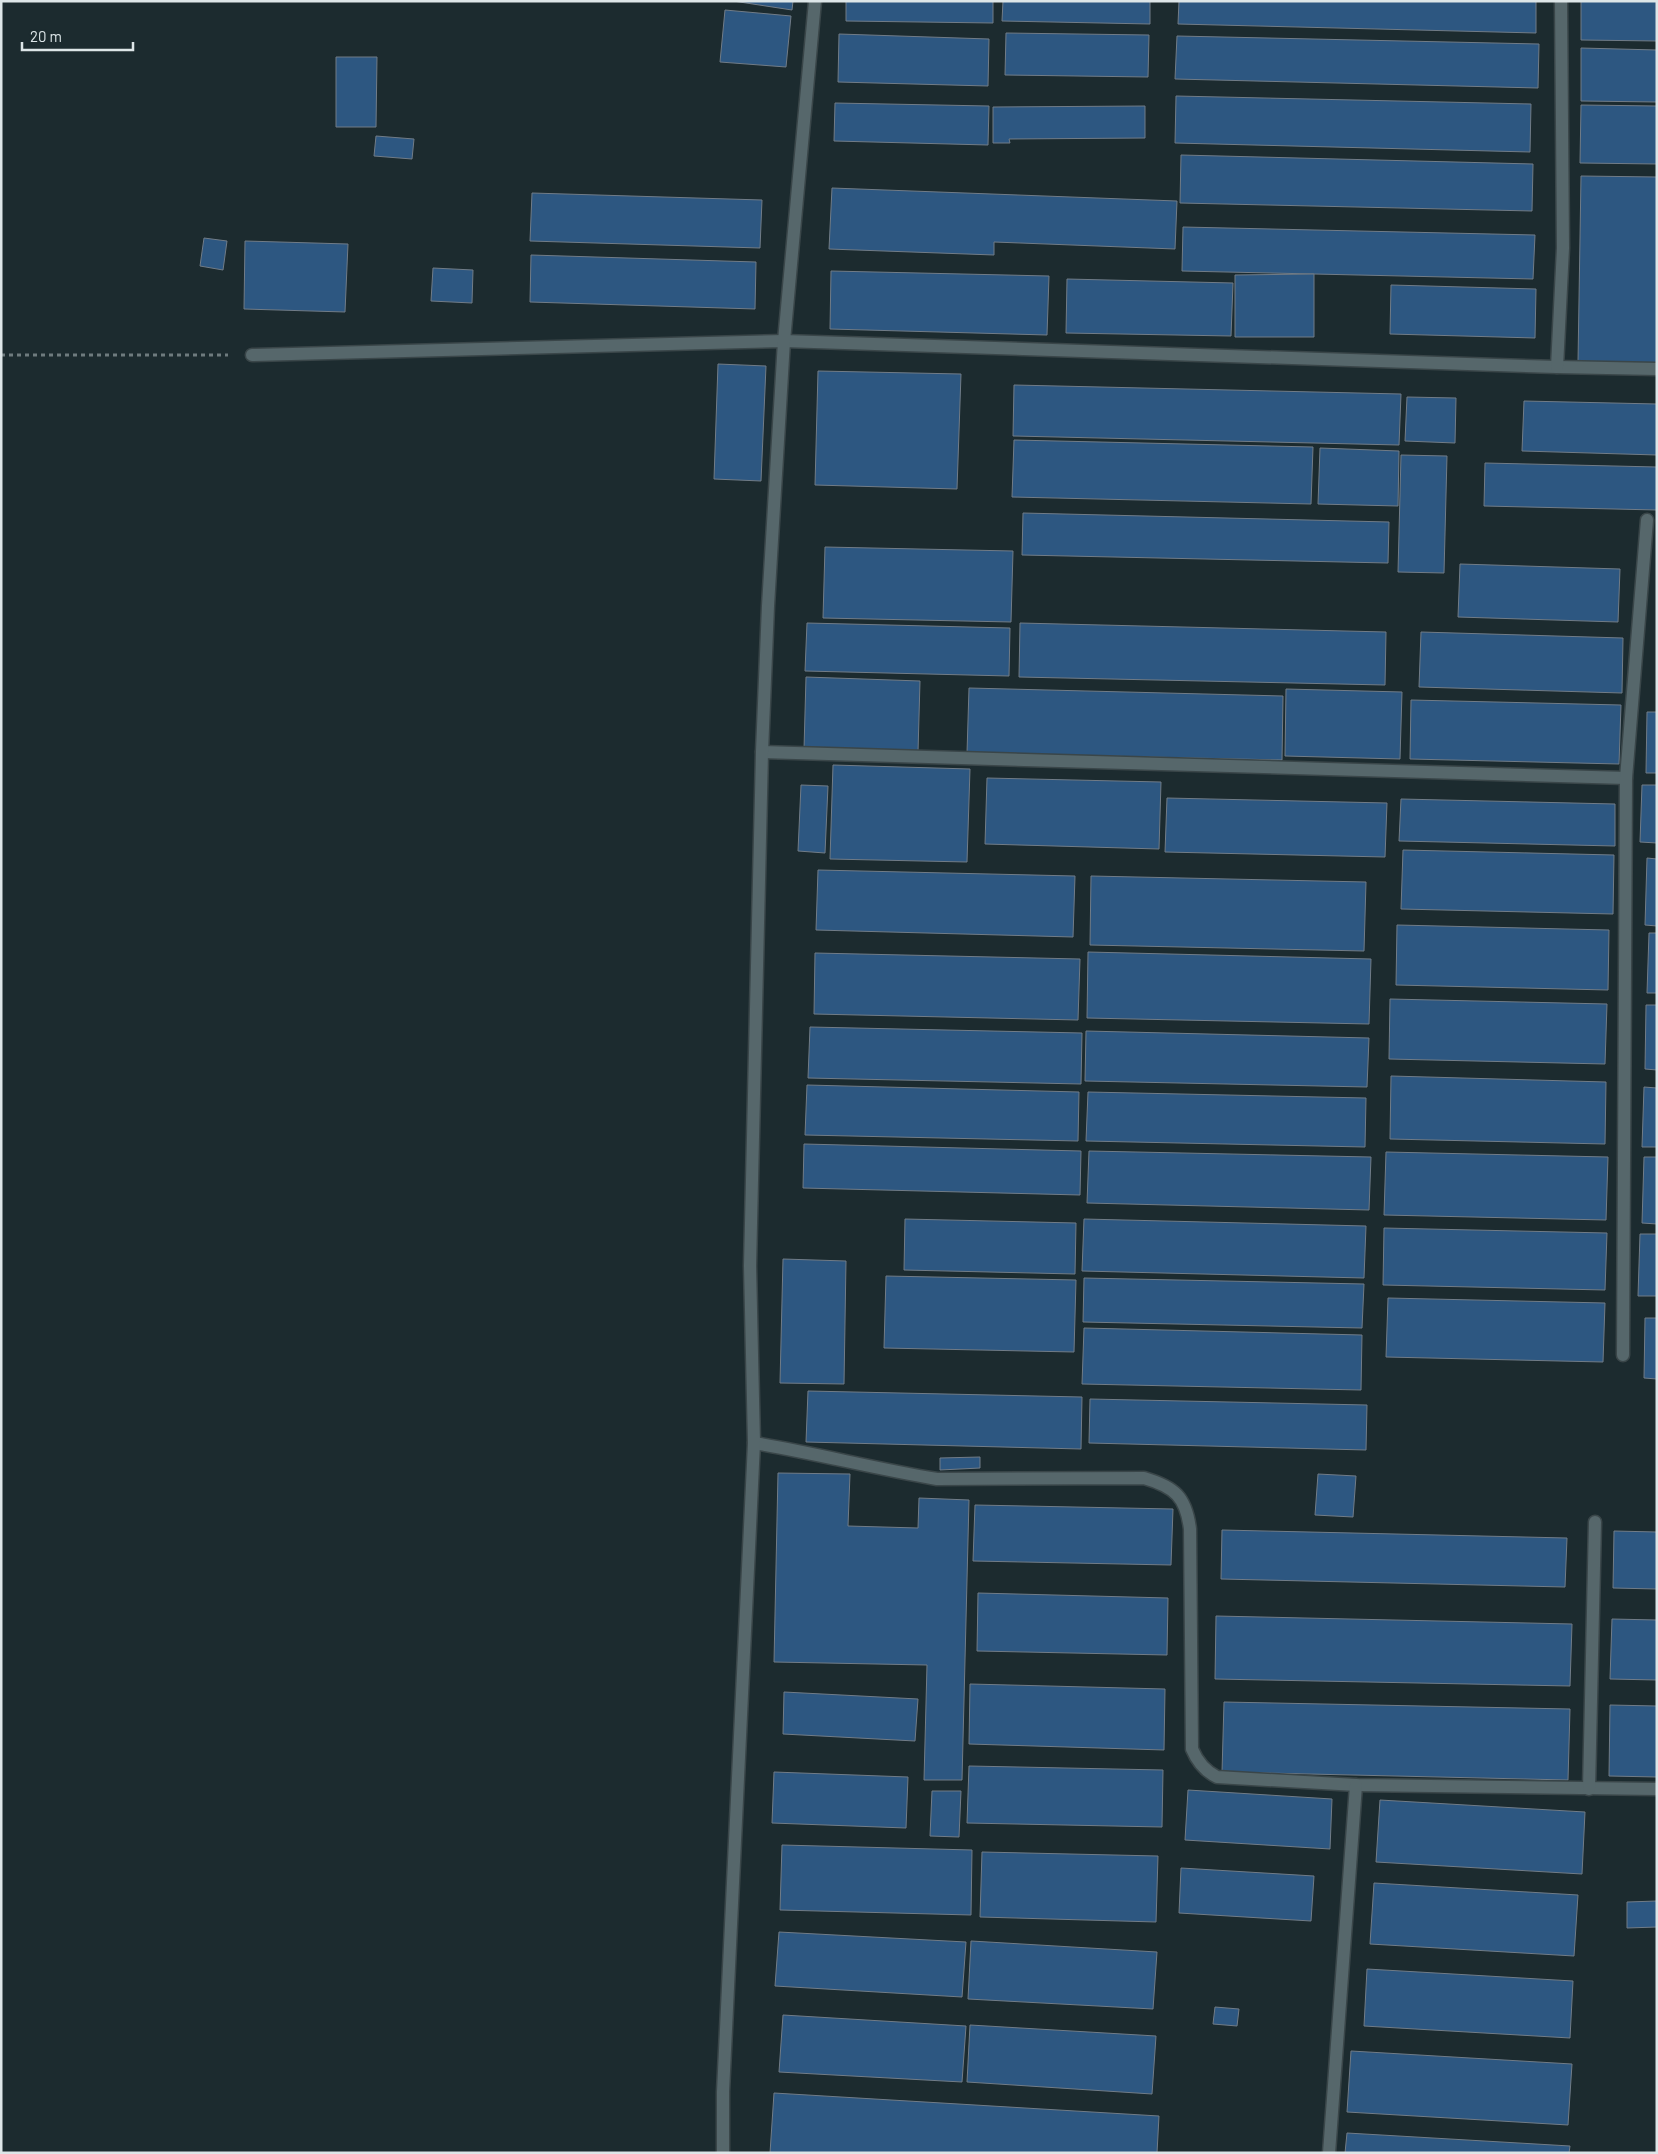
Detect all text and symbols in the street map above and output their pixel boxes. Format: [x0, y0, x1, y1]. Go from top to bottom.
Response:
scale bar [22, 20, 134, 52]
text: 20 m [30, 27, 62, 45]

